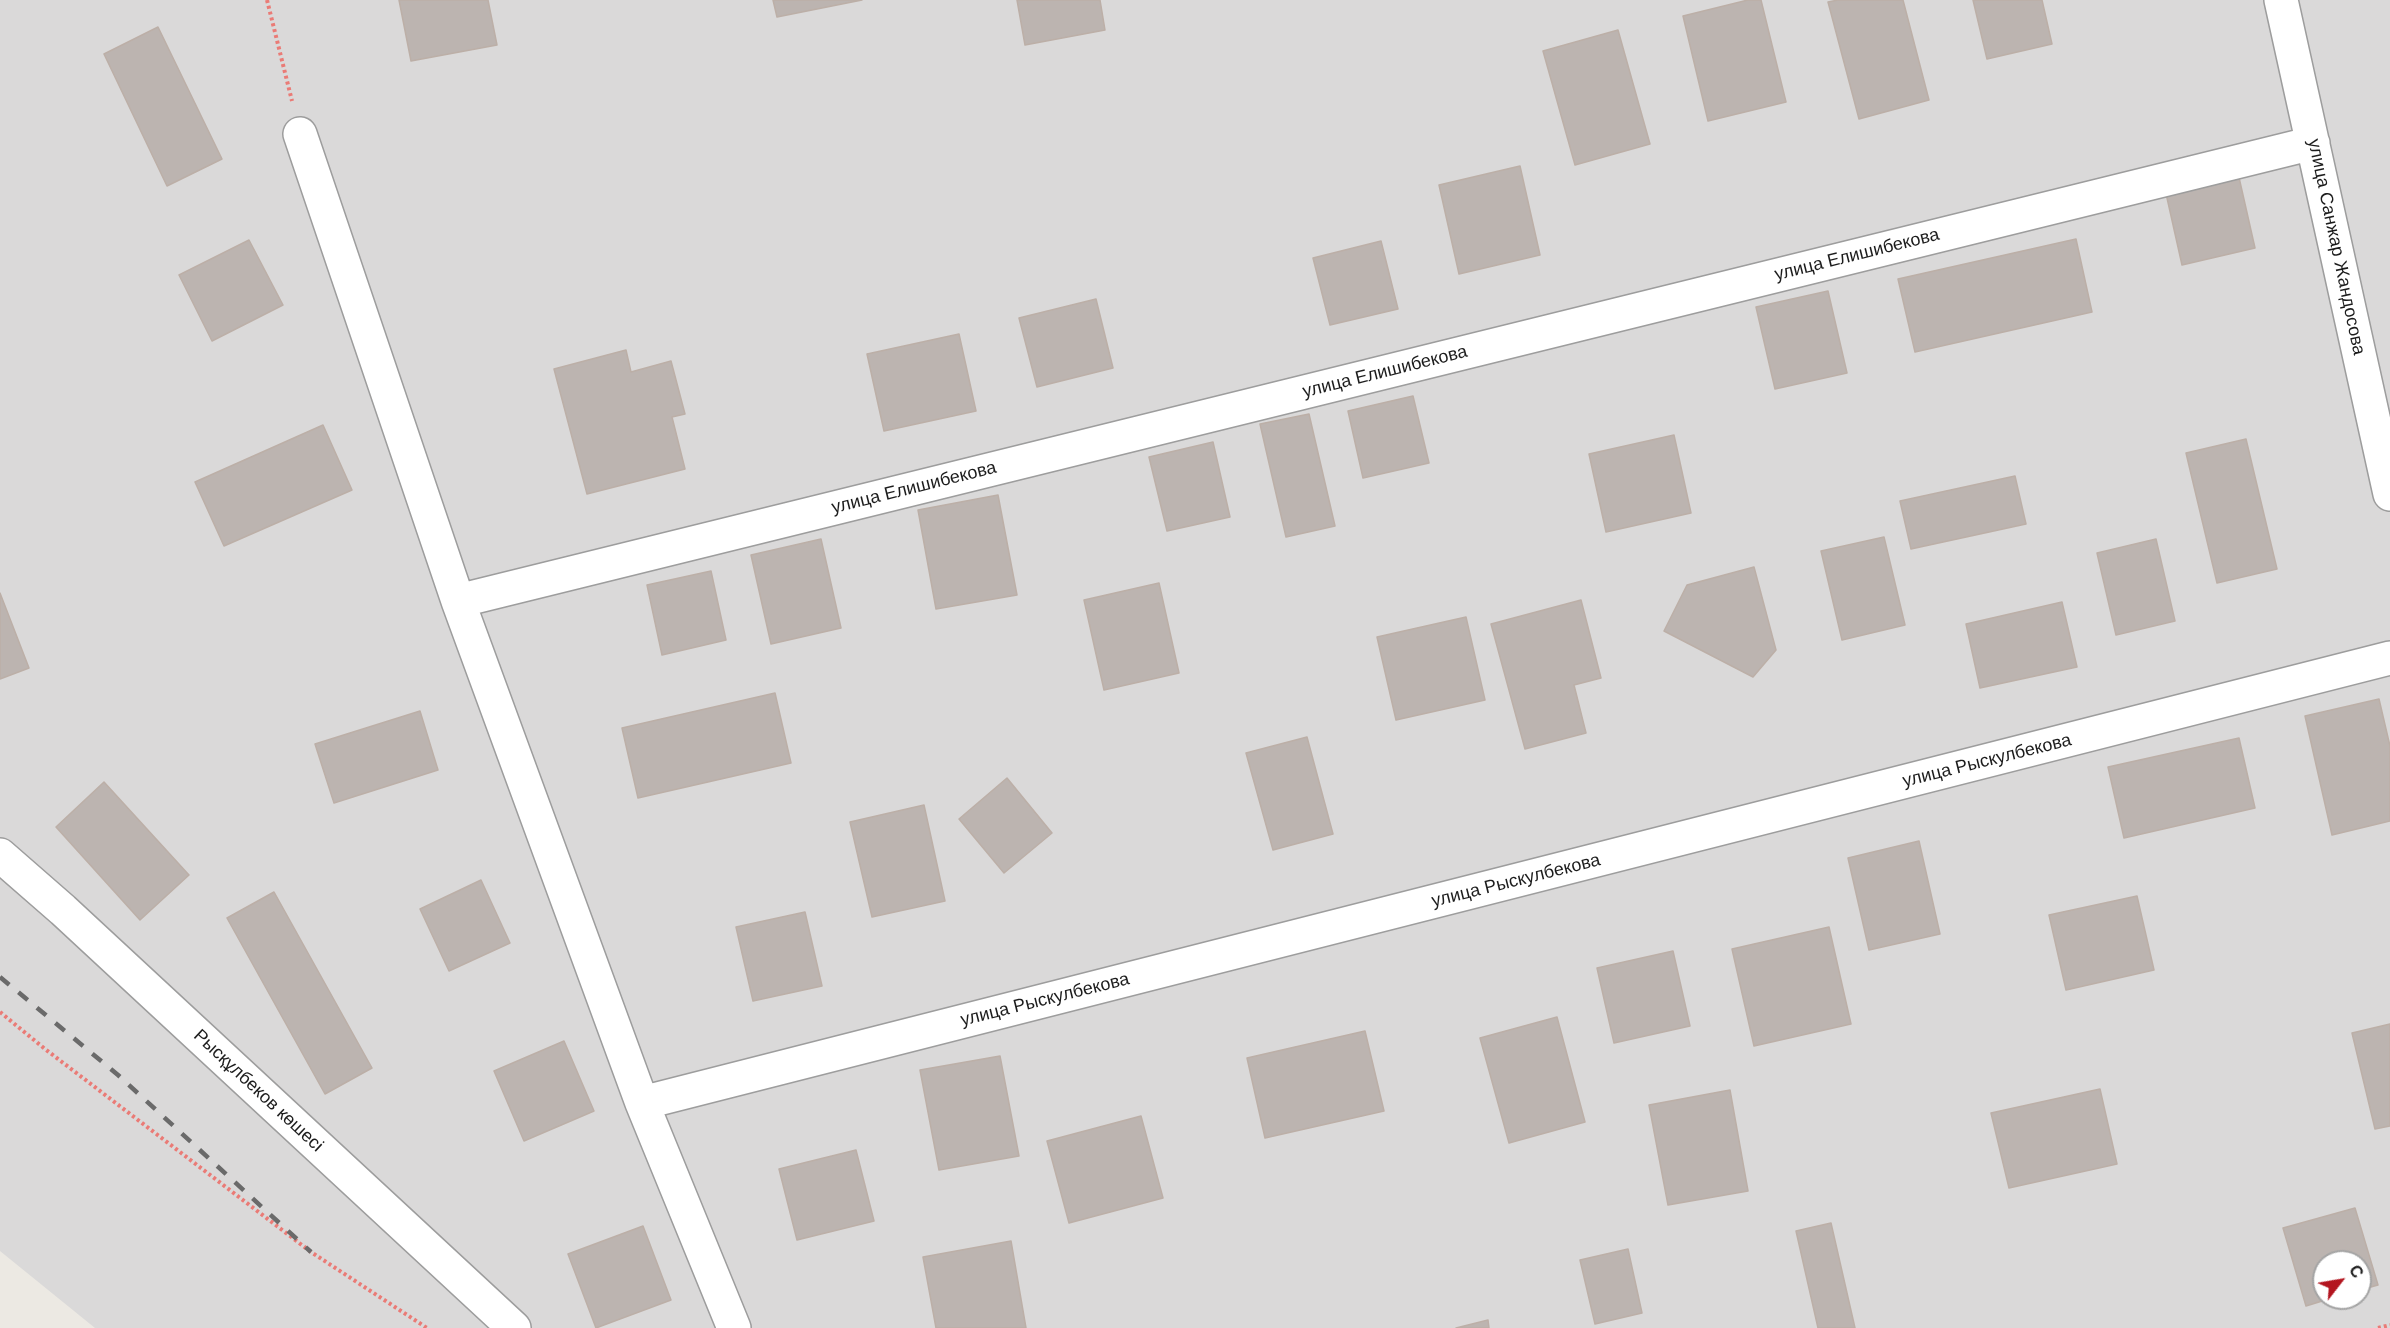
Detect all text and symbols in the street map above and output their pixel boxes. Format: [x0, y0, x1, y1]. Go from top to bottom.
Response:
street label: улица Санжар Жандосова [2303, 137, 2369, 357]
street label: улица Елишибекова [1772, 224, 1942, 286]
street label: улица Елишибекова [1300, 341, 1470, 403]
street label: улица Елишибекова [829, 457, 999, 519]
street label: улица Рыскулбекова [1900, 730, 2074, 792]
street label: улица Рыскулбекова [1429, 850, 1603, 912]
street label: улица Рыскулбекова [958, 969, 1132, 1031]
street label: Рысқұлбеков көшесі [189, 1025, 327, 1157]
north arrow [2312, 1250, 2372, 1310]
text: С [2346, 1262, 2366, 1281]

